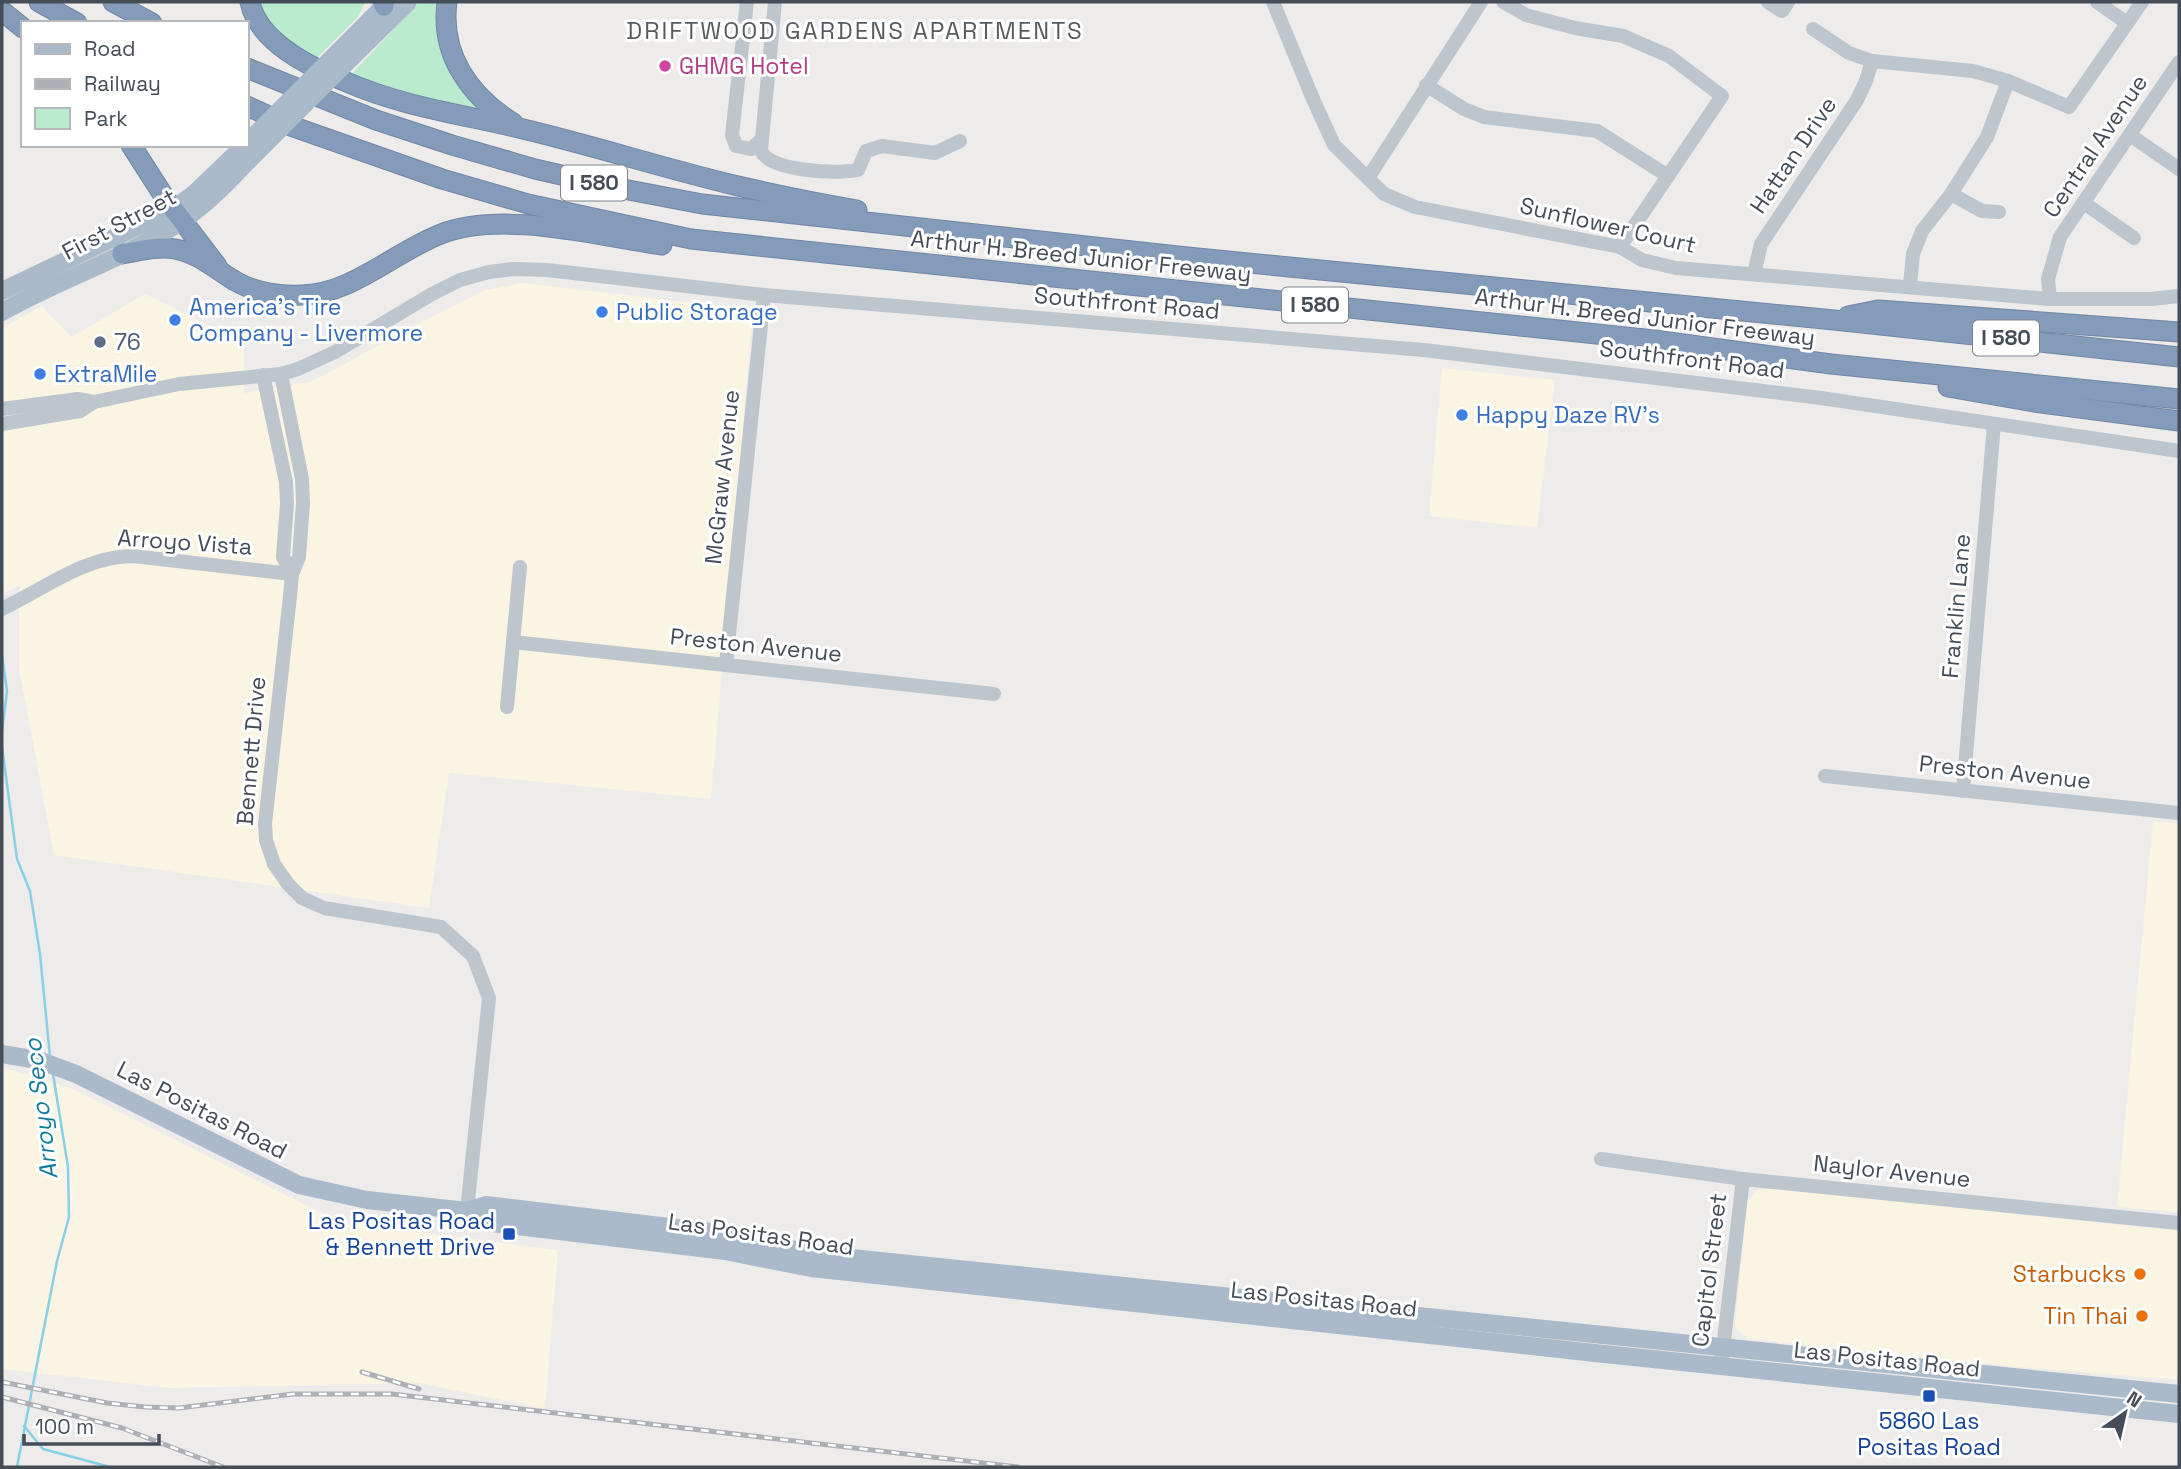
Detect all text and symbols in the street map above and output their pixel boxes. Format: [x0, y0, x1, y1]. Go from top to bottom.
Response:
district label: DRIFTWOOD GARDENS APARTMENTS [626, 15, 1084, 46]
legend [21, 21, 248, 147]
text: Road [84, 35, 136, 62]
place label: GHMG Hotel [679, 51, 809, 81]
marker: GHMG Hotel [657, 58, 673, 74]
street label: Central Avenue [2036, 69, 2154, 223]
text: Railway [84, 70, 161, 97]
street label: Hattan Drive [1743, 91, 1843, 219]
text: Park [84, 105, 128, 132]
road number: I 580 [561, 166, 627, 200]
street label: First Street [57, 181, 181, 267]
street label: Sunflower Court [1517, 190, 1699, 260]
street label: Arthur H. Breed Junior Freeway [909, 223, 1253, 289]
street label: Southfront Road [1033, 280, 1221, 326]
street label: Arthur H. Breed Junior Freeway [1473, 281, 1817, 353]
road number: I 580 [1282, 288, 1348, 322]
place label: America's Tire Company - Livermore [189, 292, 423, 348]
place label: Public Storage [616, 297, 778, 327]
marker: Public Storage [594, 304, 610, 320]
marker: America's Tire Company - Livermore [167, 312, 183, 328]
road number: I 580 [1973, 320, 2039, 356]
place label: 76 [114, 327, 141, 357]
street label: Southfront Road [1598, 333, 1786, 385]
marker: 76 [92, 334, 108, 350]
place label: ExtraMile [54, 359, 157, 389]
marker: ExtraMile [32, 366, 48, 382]
street label: McGraw Avenue [698, 388, 746, 566]
place label: Happy Daze RV's [1476, 400, 1660, 430]
marker: Happy Daze RV's [1454, 407, 1470, 423]
street label: Arroyo Vista [117, 522, 253, 562]
street label: Franklin Lane [1935, 532, 1977, 680]
street label: Preston Avenue [668, 621, 844, 669]
street label: Bennett Drive [230, 675, 272, 827]
street label: Preston Avenue [1917, 748, 2093, 796]
water label: Arroyo Seco [16, 1036, 65, 1181]
street label: Las Positas Road [112, 1054, 292, 1166]
street label: Naylor Avenue [1812, 1148, 1972, 1194]
street label: Capitol Street [1685, 1191, 1733, 1349]
place label: Las Positas Road & Bennett Drive [308, 1206, 495, 1262]
street label: Las Positas Road [666, 1206, 856, 1262]
marker: Las Positas Road & Bennett Drive [501, 1226, 517, 1242]
place label: Starbucks [2013, 1259, 2126, 1289]
marker: Starbucks [2132, 1266, 2148, 1282]
street label: Las Positas Road [1229, 1274, 1419, 1324]
place label: Tin Thai [2043, 1301, 2128, 1331]
marker: Tin Thai [2134, 1308, 2150, 1324]
street label: Las Positas Road [1792, 1334, 1982, 1384]
north arrow [2090, 1378, 2160, 1448]
text: N [2122, 1385, 2146, 1413]
marker: 5860 Las Positas Road [1921, 1388, 1937, 1404]
scale bar [24, 1402, 159, 1446]
place label: 5860 Las Positas Road [1857, 1406, 2001, 1462]
text: 100 m [35, 1413, 94, 1440]

